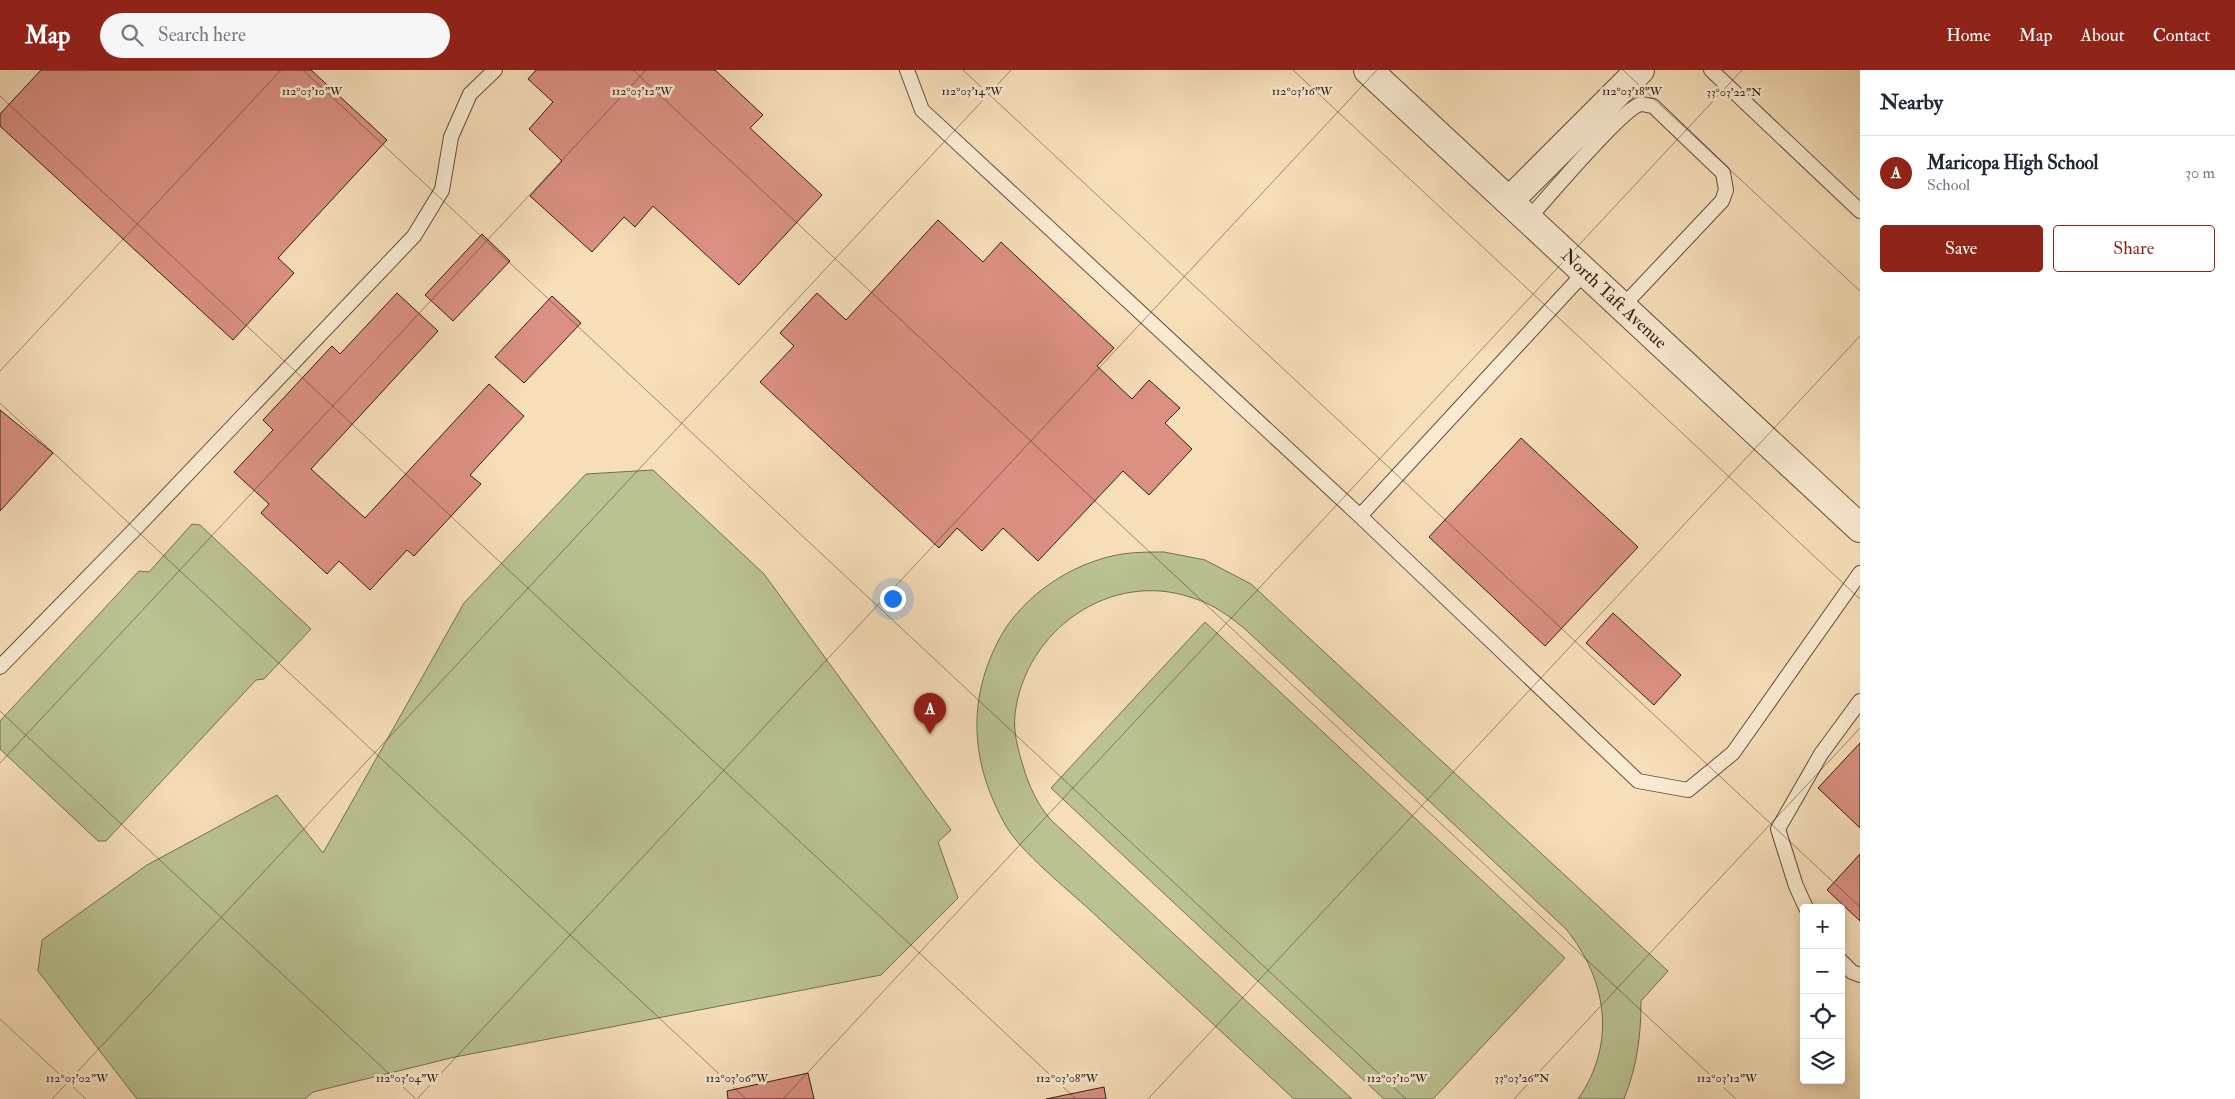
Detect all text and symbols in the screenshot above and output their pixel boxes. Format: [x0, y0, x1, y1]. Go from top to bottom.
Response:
search box [100, 13, 450, 58]
text: Map [25, 20, 70, 51]
icon: search [118, 21, 146, 49]
text: Search here [158, 23, 246, 47]
text: Home [1946, 24, 1991, 47]
text: Map [2019, 24, 2053, 47]
text: About [2081, 24, 2125, 47]
text: Contact [2153, 24, 2210, 47]
text: 112°03'10"W [282, 84, 343, 99]
text: 112°03'12"W [612, 84, 673, 99]
text: 112°03'14"W [942, 84, 1003, 99]
text: 112°03'16"W [1272, 84, 1333, 99]
text: 112°03'18"W [1602, 84, 1663, 99]
text: 33°03'22"N [1706, 85, 1762, 100]
text: Nearby [1880, 89, 1943, 116]
text: Maricopa High School [1927, 151, 2098, 175]
text: A [1891, 163, 1901, 183]
text: 30 m [2185, 163, 2215, 183]
text: School [1927, 175, 1970, 195]
button: Save [1880, 225, 2043, 272]
button: Share [2053, 225, 2215, 272]
street label: North Taft Avenue [1556, 244, 1672, 354]
your location [880, 586, 906, 612]
pin: A [914, 693, 946, 734]
map controls [1800, 904, 1845, 1084]
button: + [1800, 904, 1845, 949]
button: − [1800, 949, 1845, 994]
button: locate [1800, 994, 1845, 1039]
button: layers [1800, 1039, 1845, 1084]
text: 112°03'02"W [46, 1071, 109, 1086]
text: 112°03'04"W [376, 1071, 439, 1086]
text: 112°03'06"W [706, 1071, 769, 1086]
text: 112°03'08"W [1036, 1071, 1099, 1086]
text: 112°03'10"W [1367, 1071, 1428, 1086]
text: 33°03'26"N [1494, 1071, 1550, 1086]
text: 112°03'12"W [1697, 1071, 1758, 1086]

